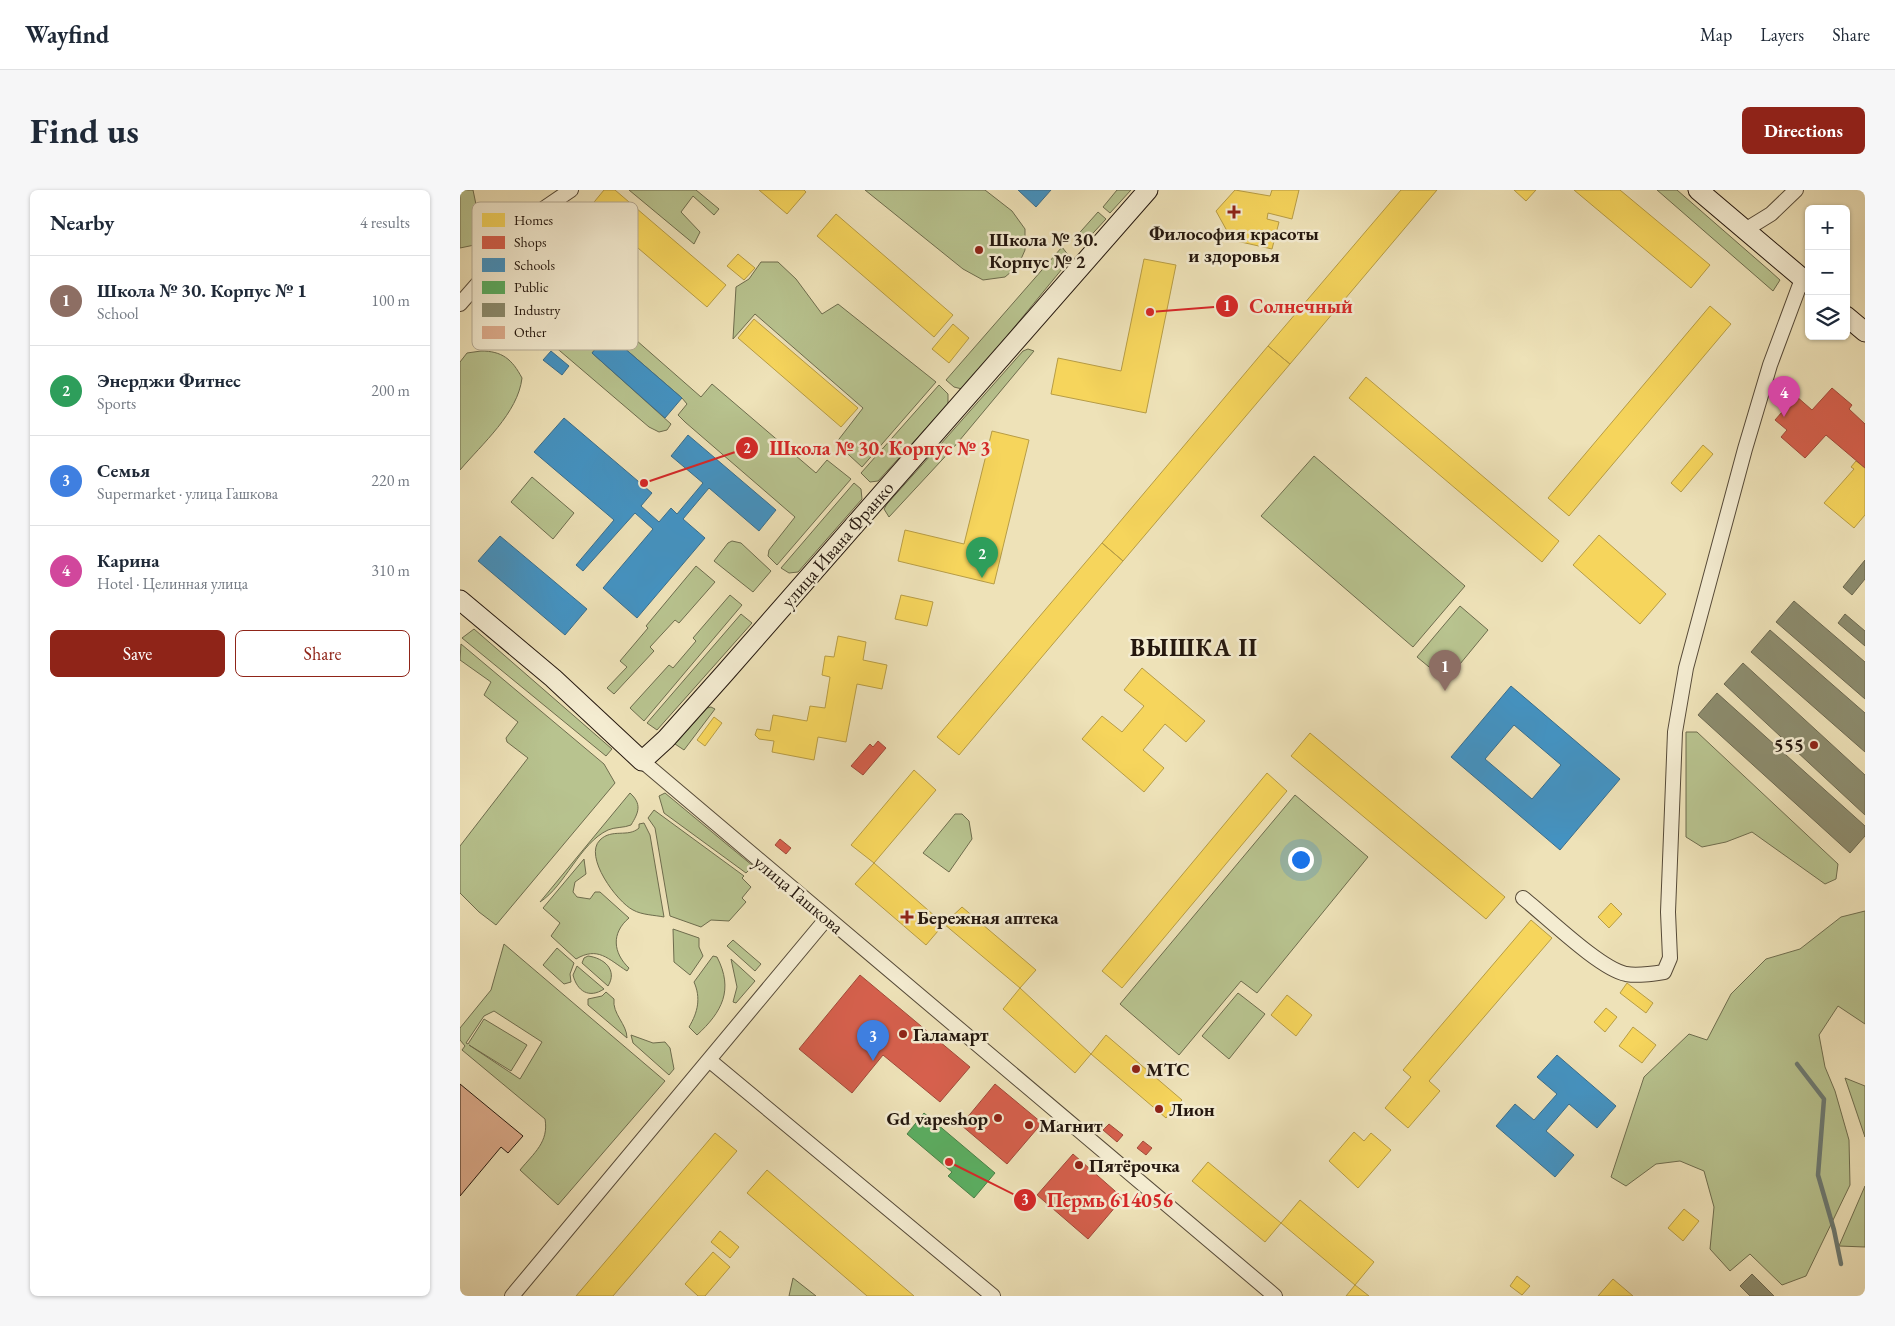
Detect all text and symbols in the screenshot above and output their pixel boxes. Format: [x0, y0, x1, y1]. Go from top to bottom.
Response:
text: Wayfind [25, 19, 109, 50]
text: Map [1700, 23, 1732, 46]
text: Layers [1760, 23, 1804, 46]
text: Share [1832, 23, 1870, 46]
button: Directions [1742, 107, 1865, 154]
text: Find us [30, 108, 139, 153]
legend [472, 202, 638, 350]
marker: Философия красоты и здоровья [1227, 205, 1241, 219]
map controls [1805, 205, 1850, 340]
button: + [1805, 205, 1850, 250]
text: Nearby [50, 209, 114, 236]
text: Homes [514, 211, 554, 229]
text: 4 results [360, 212, 410, 233]
place label: Философия красоты и здоровья [1149, 221, 1319, 268]
place label: Школа № 30. Корпус № 2 [989, 227, 1098, 274]
text: Shops [514, 233, 547, 251]
marker: Школа № 30. Корпус № 2 [973, 244, 985, 256]
button: − [1805, 250, 1850, 295]
text: Schools [514, 256, 555, 274]
text: Школа № 30. Корпус № 1 [97, 278, 307, 303]
text: Public [514, 278, 549, 296]
callout: Солнечный [1215, 288, 1363, 323]
text: 1 [62, 290, 70, 311]
text: 100 m [371, 290, 410, 311]
text: Солнечный [1249, 293, 1353, 319]
button: layers [1805, 295, 1850, 340]
text: 1 [1223, 296, 1231, 315]
text: Industry [514, 301, 561, 319]
text: School [97, 303, 139, 324]
text: Other [514, 323, 547, 341]
text: Энерджи Фитнес [97, 368, 241, 393]
pin: 4 [1768, 376, 1800, 417]
text: 2 [62, 380, 70, 401]
text: 200 m [371, 380, 410, 401]
text: Sports [97, 393, 136, 414]
callout: Школа № 30. Корпус № 3 [734, 430, 1000, 465]
text: Школа № 30. Корпус № 3 [769, 435, 991, 461]
text: 2 [743, 438, 751, 457]
text: Семья [97, 458, 150, 483]
text: 3 [62, 470, 70, 491]
text: 220 m [371, 470, 410, 491]
street label: улица Ивана Франко [775, 476, 899, 613]
text: Supermarket · улица Гашкова [97, 483, 278, 504]
pin: 2 [966, 537, 998, 578]
text: Карина [97, 548, 160, 573]
text: 4 [62, 560, 70, 581]
text: 310 m [371, 560, 410, 581]
text: Hotel · Целинная улица [97, 573, 248, 594]
button: Save [50, 630, 225, 677]
button: Share [235, 630, 410, 677]
district label: ВЫШКА II [1130, 632, 1258, 663]
pin: 1 [1429, 650, 1461, 691]
place label: 555 [1774, 733, 1804, 758]
marker: 555 [1808, 739, 1820, 751]
your location [1288, 847, 1314, 873]
street label: улица Гашкова [748, 849, 849, 940]
place label: Бережная аптека [917, 905, 1059, 930]
marker: Бережная аптека [901, 911, 913, 923]
pin: 3 [857, 1020, 889, 1061]
place label: Галамарт [913, 1022, 989, 1047]
marker: Галамарт [897, 1028, 909, 1040]
place label: МТС [1146, 1057, 1190, 1082]
marker: МТС [1130, 1063, 1142, 1075]
place label: Лион [1169, 1097, 1215, 1122]
marker: Лион [1153, 1103, 1165, 1115]
place label: Gd vapeshop [886, 1106, 989, 1131]
marker: Gd vapeshop [992, 1112, 1004, 1124]
place label: Магнит [1039, 1113, 1103, 1138]
marker: Магнит [1023, 1119, 1035, 1131]
place label: Пятёрочка [1089, 1153, 1181, 1178]
marker: Пятёрочка [1073, 1159, 1085, 1171]
callout: Пермь 614056 [1012, 1182, 1184, 1217]
text: Пермь 614056 [1047, 1187, 1173, 1213]
text: 3 [1021, 1190, 1029, 1209]

